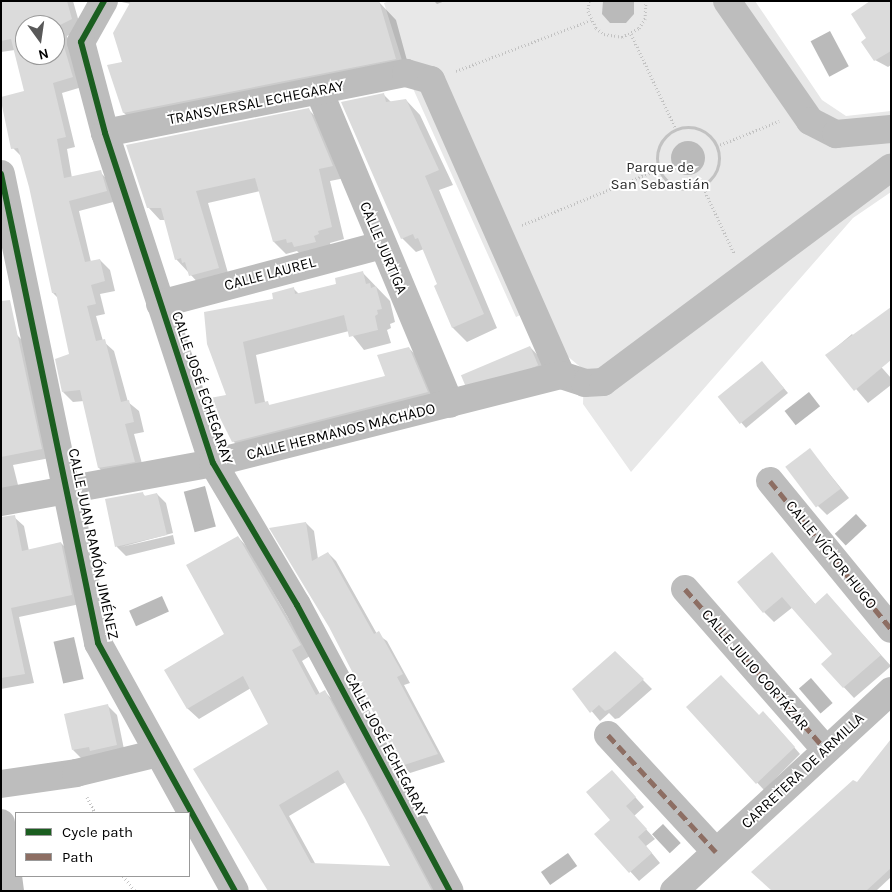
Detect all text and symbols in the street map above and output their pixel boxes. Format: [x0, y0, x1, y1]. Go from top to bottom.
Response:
north arrow [15, 15, 65, 65]
text: N [37, 45, 50, 64]
street label: TRANSVERSAL ECHEGARAY [166, 77, 346, 129]
park label: Parque de San Sebastián [610, 158, 710, 193]
street label: CALLE JURTIGA [355, 199, 411, 297]
street label: CALLE LAUREL [222, 253, 318, 295]
street label: CALLE JOSÉ ECHEGARAY [167, 309, 237, 467]
street label: CALLE HERMANOS MACHADO [245, 400, 437, 464]
street label: CALLE JUAN RAMÓN JIMÉNEZ [64, 447, 122, 641]
street label: CALLE VÍCTOR HUGO [782, 497, 880, 613]
street label: CALLE JULIO CORTÁZAR [698, 606, 812, 734]
street label: CALLE JOSÉ ECHEGARAY [340, 670, 432, 820]
street label: CARRETERA DE ARMILLA [738, 709, 868, 833]
legend [15, 812, 190, 877]
text: Cycle path [62, 823, 133, 841]
text: Path [62, 848, 93, 866]

